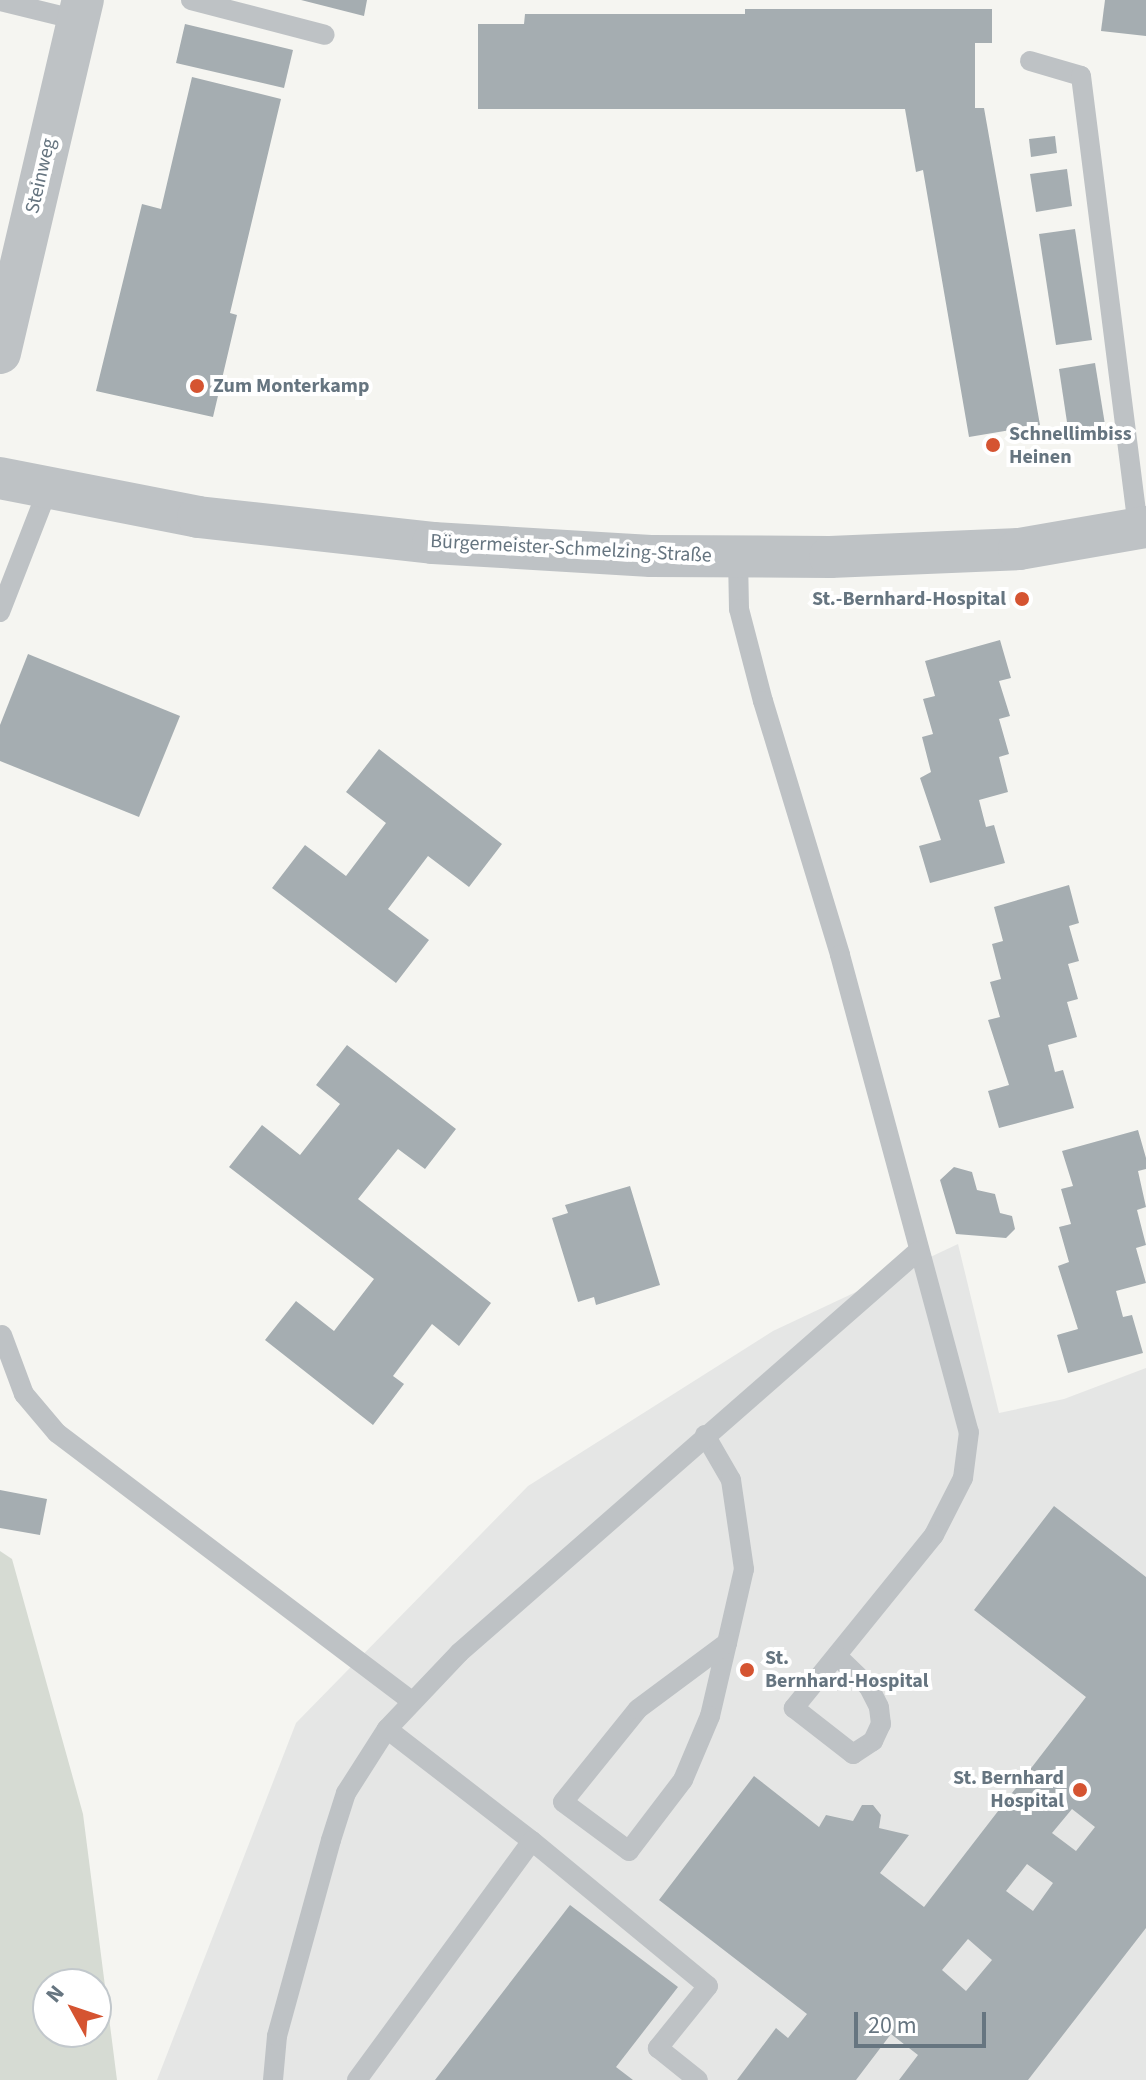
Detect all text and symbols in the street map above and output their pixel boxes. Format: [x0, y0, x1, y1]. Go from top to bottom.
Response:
street label: Steinweg [21, 136, 61, 216]
place label: Zum Monterkamp [213, 374, 369, 398]
marker: Zum Monterkamp [188, 377, 206, 395]
place label: Schnellimbiss Heinen [1009, 422, 1131, 469]
marker: Schnellimbiss Heinen [984, 436, 1002, 454]
street label: Bürgermeister-Schmelzing-Straße [430, 530, 712, 568]
place label: St.-Bernhard-Hospital [812, 587, 1006, 611]
marker: St.-Bernhard-Hospital [1013, 590, 1031, 608]
place label: St. Bernhard-Hospital [765, 1646, 929, 1693]
marker: St. Bernhard-Hospital [736, 1659, 758, 1681]
place label: St. Bernhard Hospital [953, 1766, 1064, 1813]
marker: St. Bernhard Hospital [1071, 1781, 1089, 1799]
north arrow [32, 1968, 112, 2048]
text: N [38, 1978, 72, 2010]
scale bar [858, 1996, 990, 2046]
text: 20 m [868, 2008, 917, 2043]

